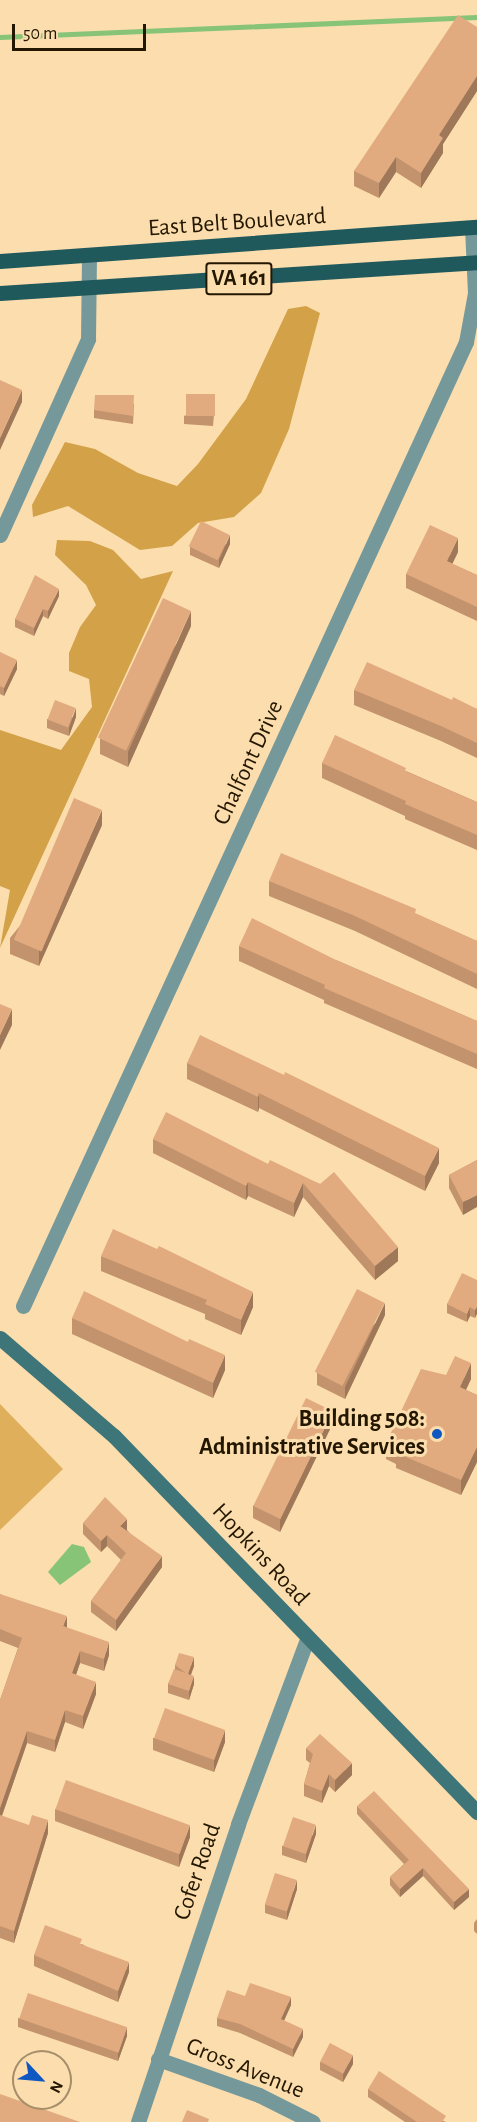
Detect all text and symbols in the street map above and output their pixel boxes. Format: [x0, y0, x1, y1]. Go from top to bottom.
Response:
scale bar [15, 12, 148, 50]
text: 50 m [23, 25, 57, 43]
street label: East Belt Boulevard [147, 202, 327, 244]
road number: VA 161 [204, 260, 274, 298]
street label: Chalfont Drive [208, 696, 290, 830]
place label: Building 508: Administrative Services [199, 1406, 425, 1462]
marker: Building 508: Administrative Services [430, 1427, 444, 1441]
street label: Hopkins Road [205, 1498, 315, 1612]
street label: Cofer Road [168, 1820, 228, 1924]
street label: Gross Avenue [182, 2032, 308, 2106]
north arrow [12, 2050, 72, 2110]
text: N [47, 2079, 66, 2096]

